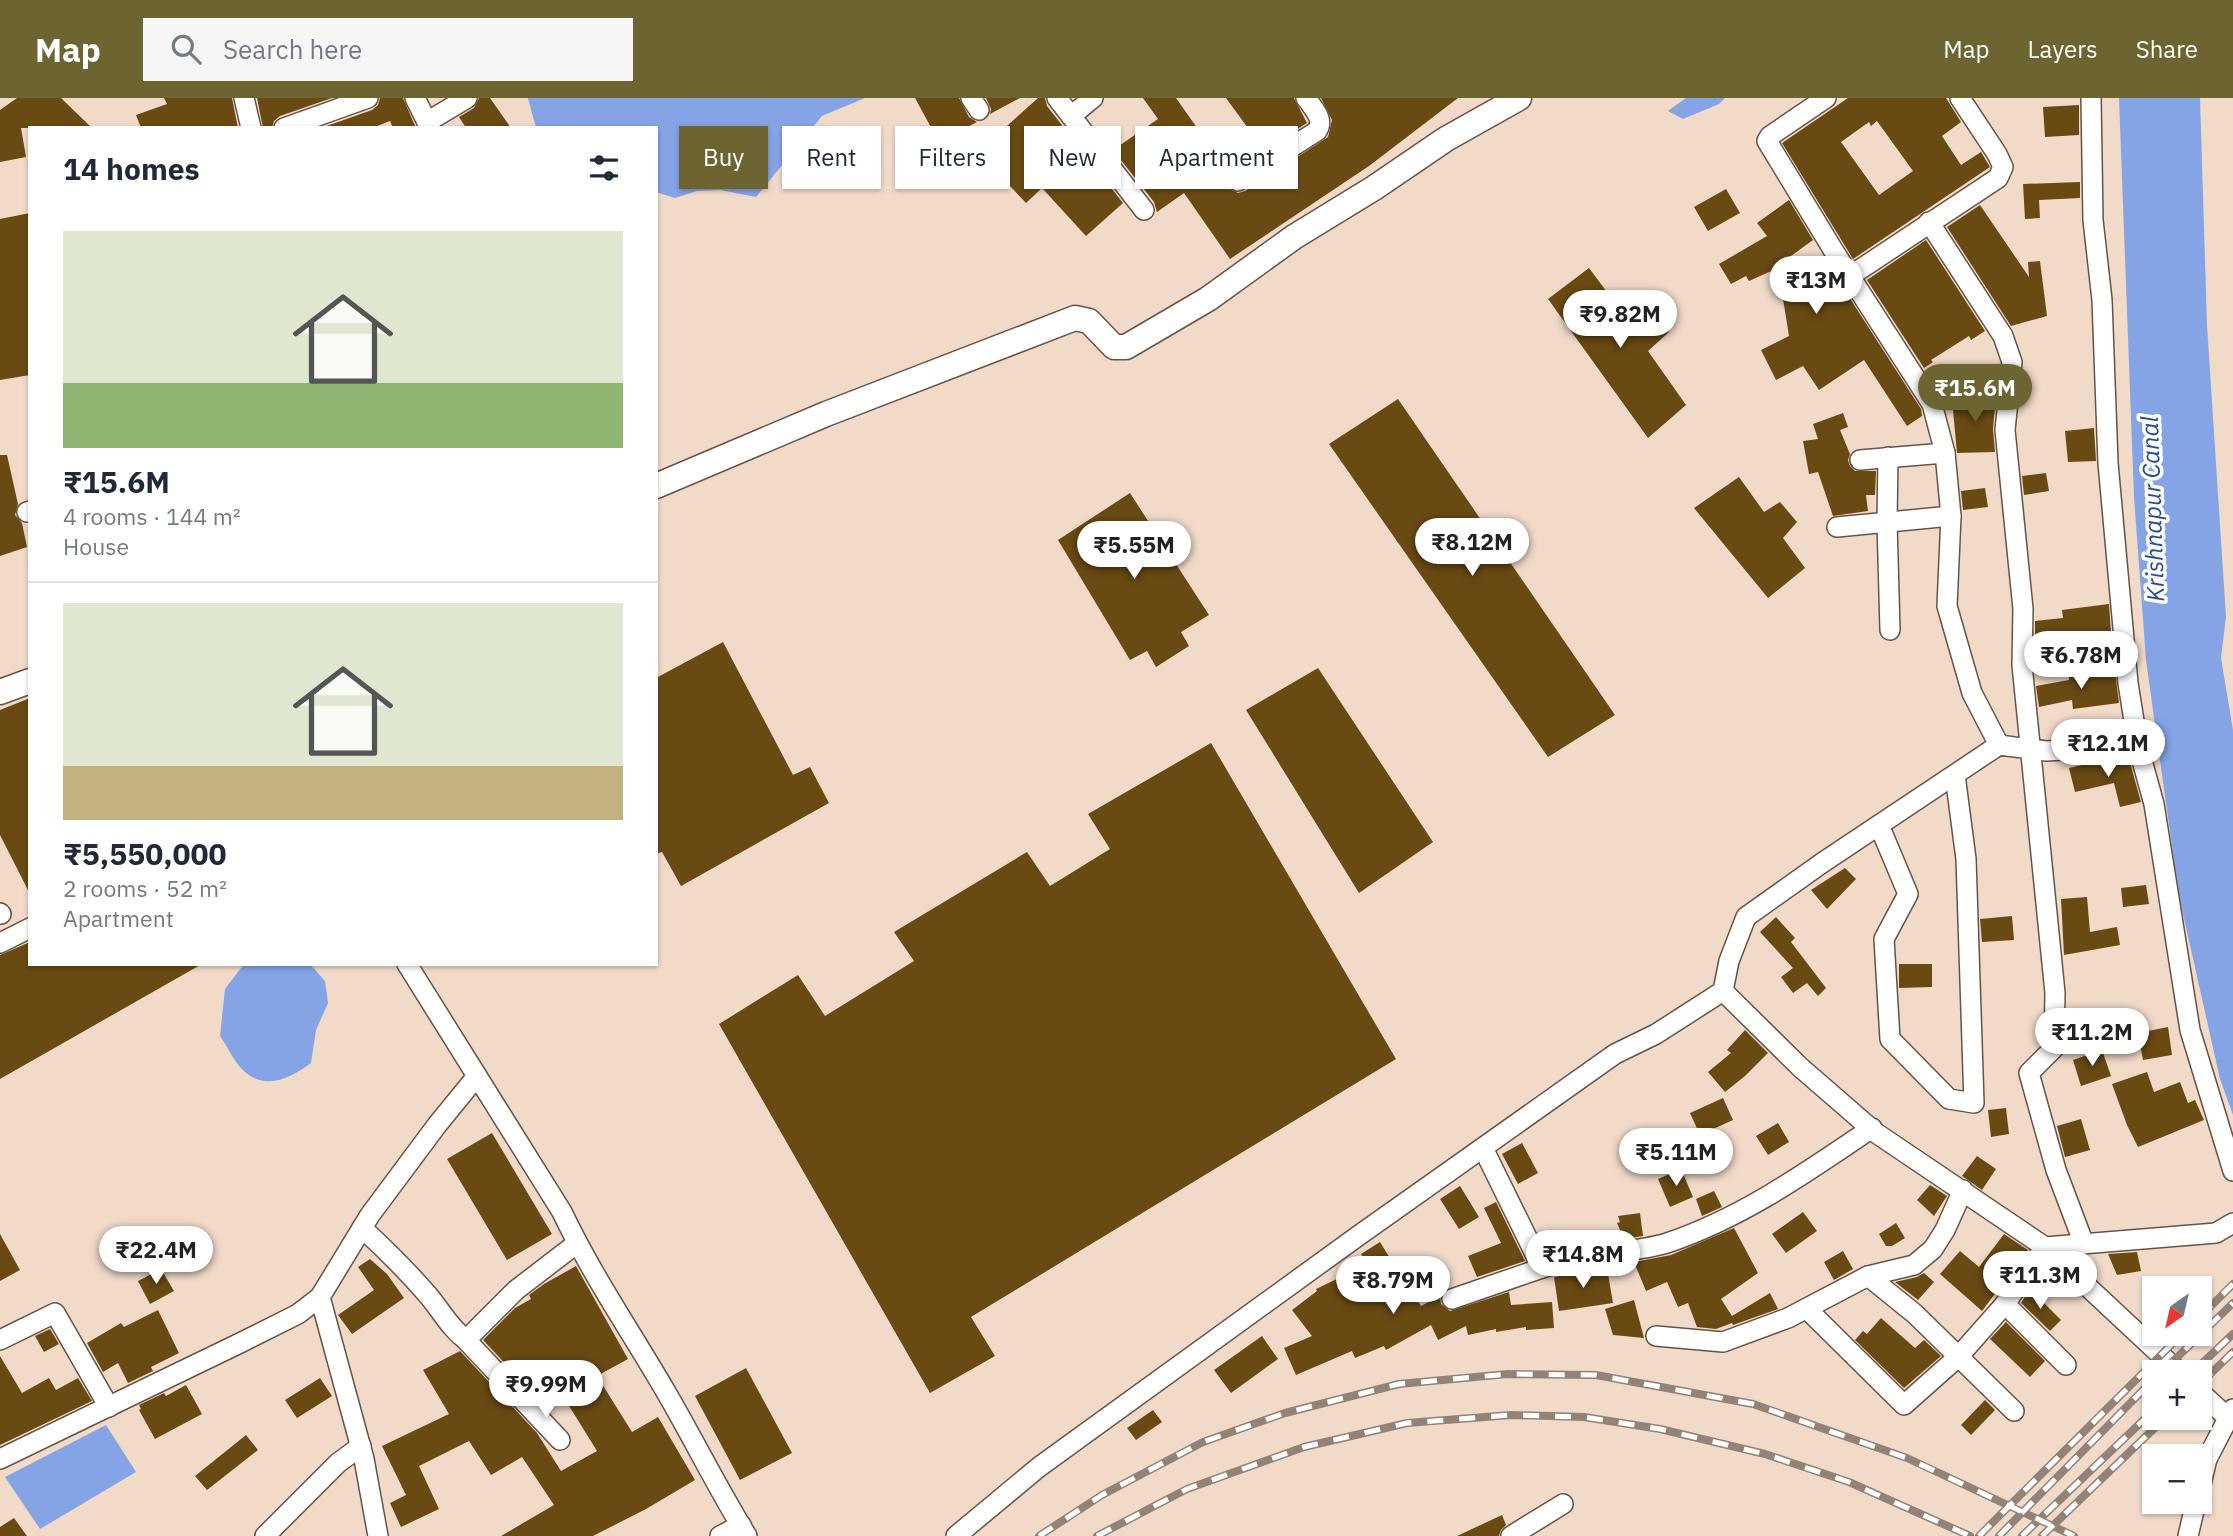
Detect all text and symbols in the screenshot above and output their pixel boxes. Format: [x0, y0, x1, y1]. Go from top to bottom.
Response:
search box [143, 18, 633, 81]
text: Map [35, 28, 101, 71]
icon: search [167, 30, 205, 68]
text: Search here [223, 32, 362, 66]
text: Map [1943, 33, 1990, 65]
text: Layers [2028, 33, 2098, 65]
text: Share [2136, 33, 2198, 65]
chip: Buy [679, 126, 768, 189]
chip: Rent [782, 126, 881, 189]
chip: Filters [895, 126, 1010, 189]
chip: New [1024, 126, 1121, 189]
chip: Apartment [1135, 126, 1298, 189]
text: 14 homes [63, 149, 200, 188]
icon: filters [585, 149, 623, 187]
pin: ₹13M [1775, 256, 1857, 316]
text: ₹13M [1786, 264, 1846, 294]
icon: home [280, 276, 406, 402]
pin: ₹9.82M [1563, 290, 1677, 350]
text: ₹9.82M [1579, 298, 1661, 328]
pin: ₹15.6M [1918, 364, 2032, 424]
text: ₹15.6M [1934, 372, 2016, 402]
water label: Krishnapur Canal [2133, 415, 2171, 602]
text: ₹15.6M [63, 462, 170, 501]
text: 4 rooms · 144 m² [63, 501, 241, 531]
pin: ₹8.12M [1415, 518, 1529, 578]
pin: ₹5.55M [1077, 522, 1191, 581]
text: ₹8.12M [1431, 526, 1513, 556]
text: ₹5.55M [1093, 529, 1175, 559]
text: House [63, 531, 129, 561]
pin: ₹6.78M [2024, 632, 2138, 691]
text: ₹6.78M [2040, 639, 2122, 669]
icon: home [280, 648, 406, 774]
pin: ₹12.1M [2051, 720, 2165, 779]
text: ₹12.1M [2067, 727, 2149, 757]
text: ₹5,550,000 [63, 834, 226, 873]
text: 2 rooms · 52 m² [63, 873, 227, 903]
text: Apartment [63, 903, 174, 933]
pin: ₹11.2M [2035, 1009, 2149, 1068]
text: ₹11.2M [2051, 1016, 2133, 1046]
pin: ₹5.11M [1619, 1128, 1733, 1188]
text: ₹5.11M [1635, 1136, 1717, 1166]
pin: ₹22.4M [99, 1226, 213, 1286]
pin: ₹14.8M [1526, 1230, 1640, 1290]
text: ₹22.4M [115, 1234, 197, 1264]
text: ₹14.8M [1542, 1238, 1624, 1268]
pin: ₹11.3M [1983, 1252, 2097, 1311]
pin: ₹8.79M [1336, 1256, 1450, 1316]
text: ₹11.3M [1999, 1259, 2081, 1289]
text: ₹8.79M [1352, 1264, 1434, 1294]
north arrow [2142, 1276, 2212, 1346]
map controls [2142, 1276, 2212, 1514]
pin: ₹9.99M [489, 1360, 603, 1420]
button: + [2142, 1360, 2212, 1430]
text: ₹9.99M [505, 1368, 587, 1398]
button: − [2142, 1444, 2212, 1514]

